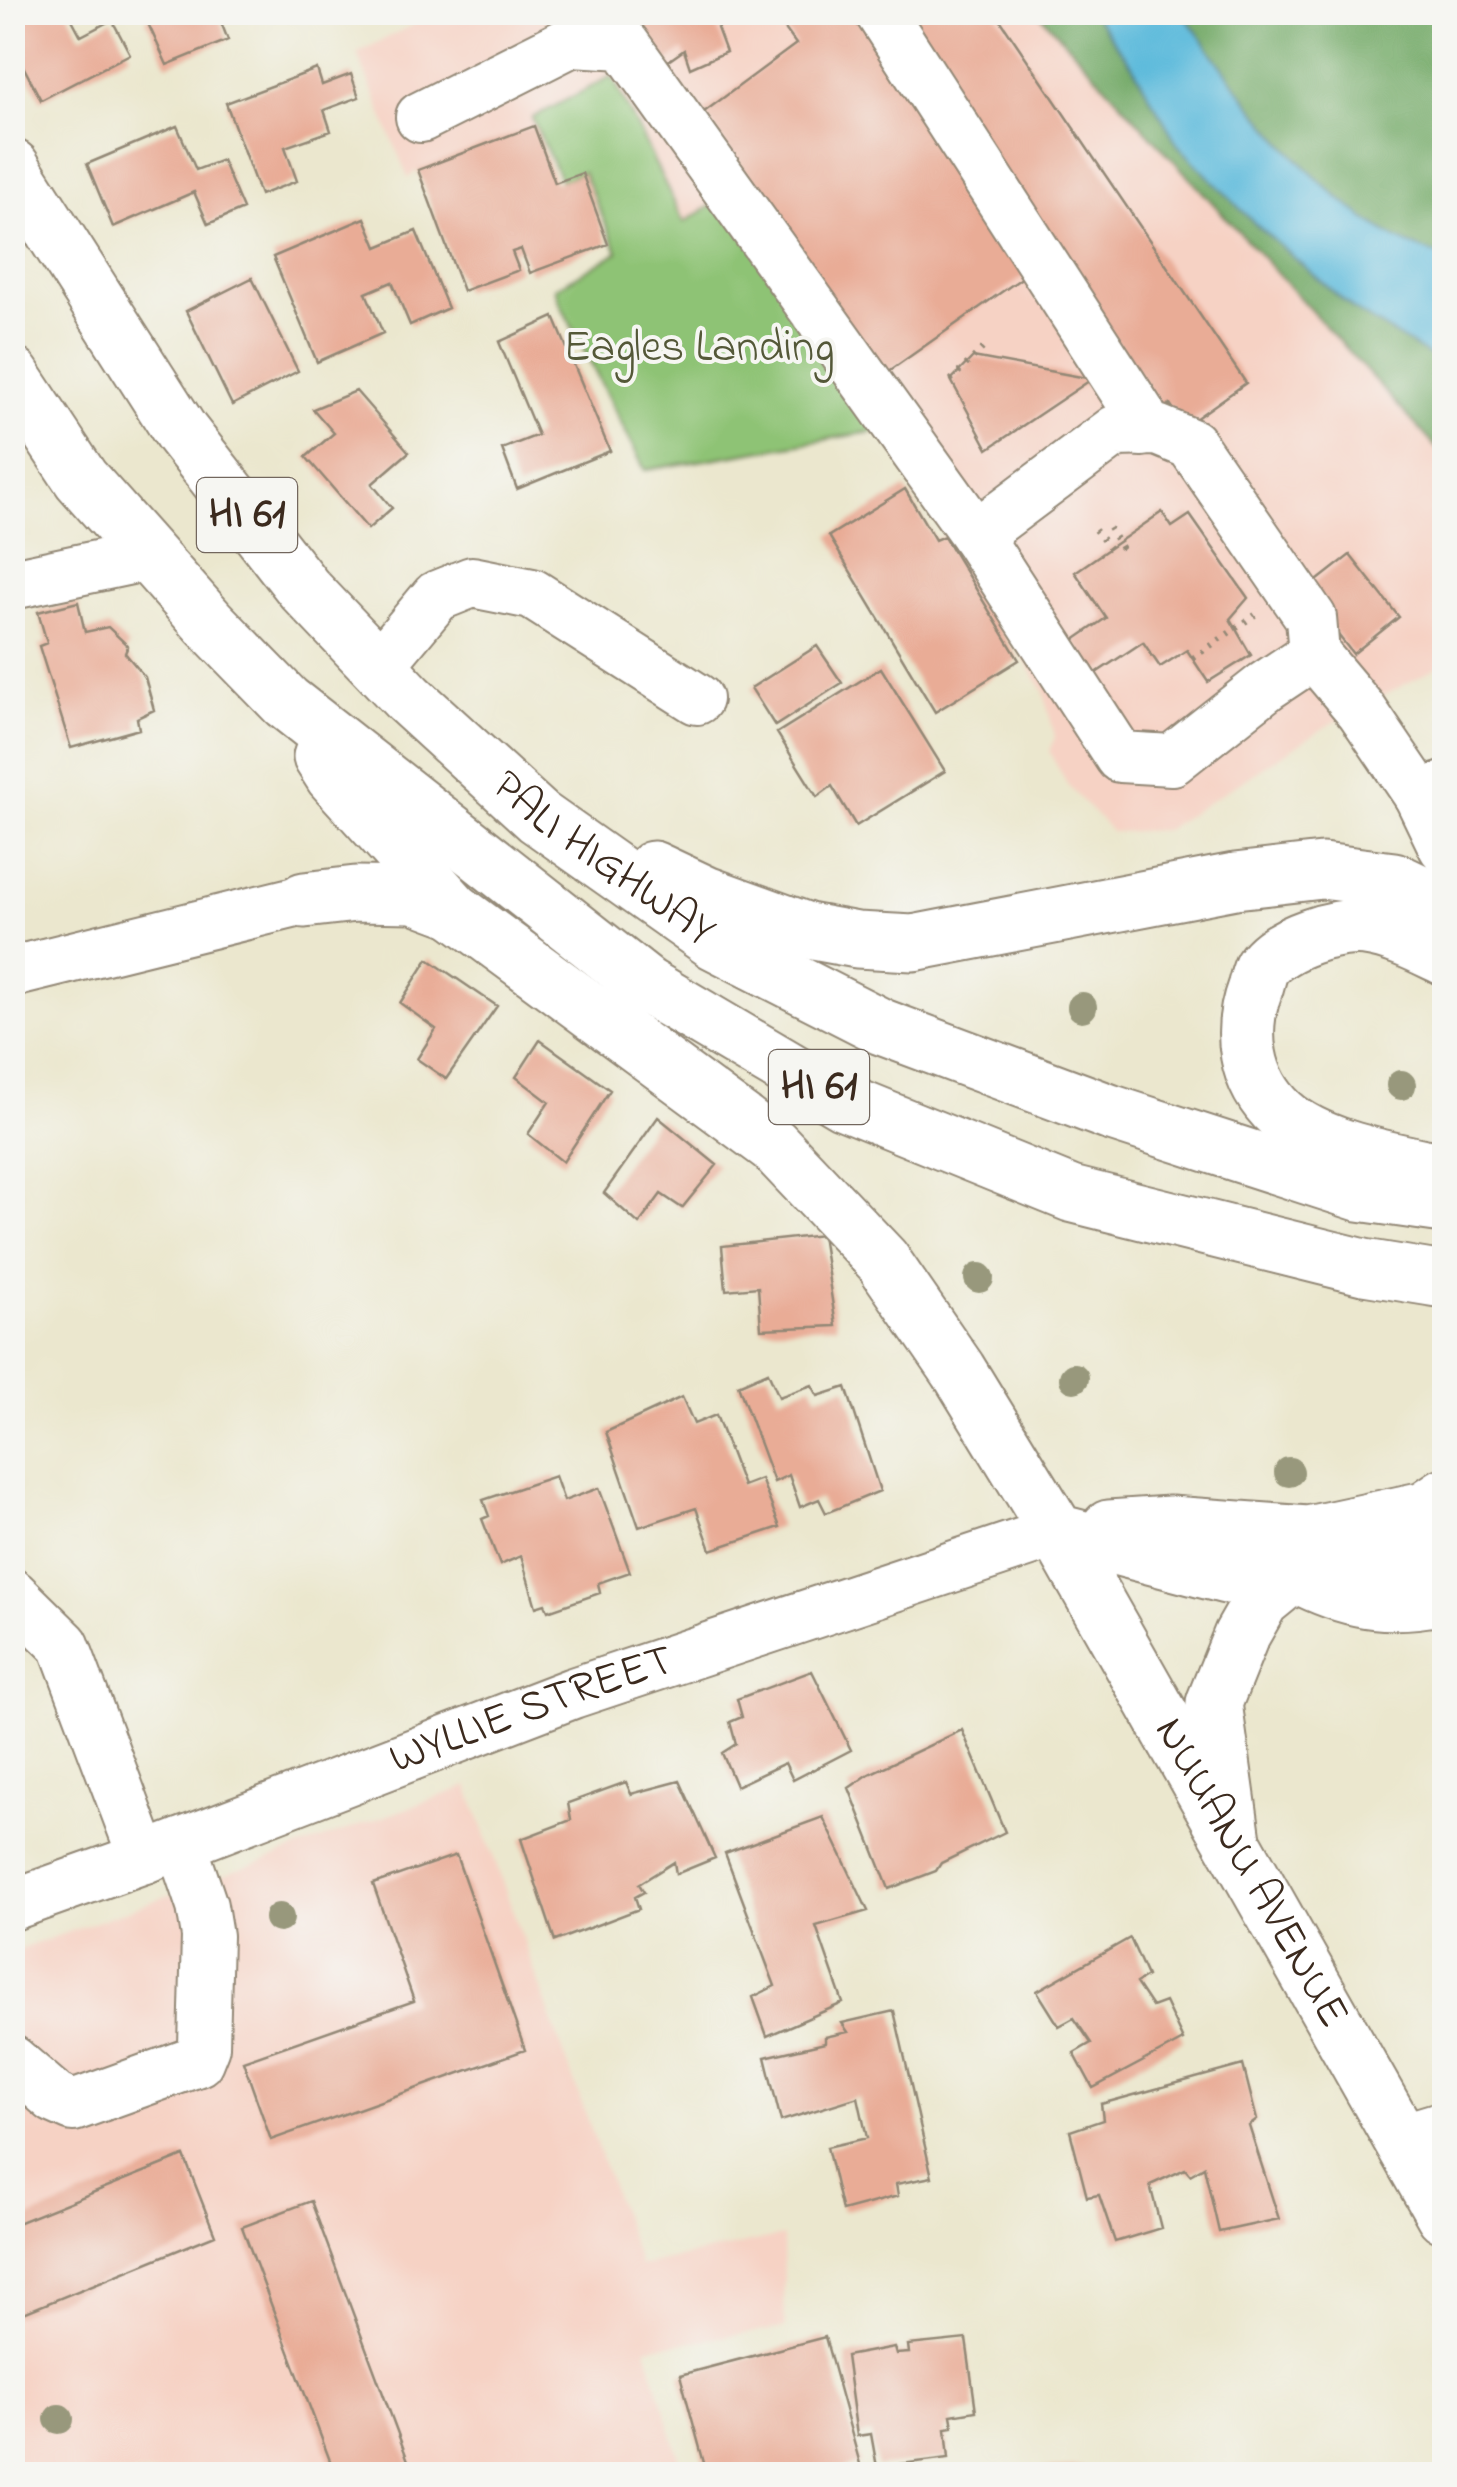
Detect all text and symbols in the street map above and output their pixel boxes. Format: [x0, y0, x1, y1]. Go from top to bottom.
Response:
park label: Eagles Landing [564, 316, 834, 383]
road number: HI 61 [197, 478, 297, 552]
street label: PALI HIGHWAY [475, 756, 728, 965]
road number: HI 61 [769, 1050, 869, 1124]
street label: WYLLIE STREET [380, 1629, 682, 1793]
street label: NUUANU AVENUE [1136, 1706, 1365, 2040]

